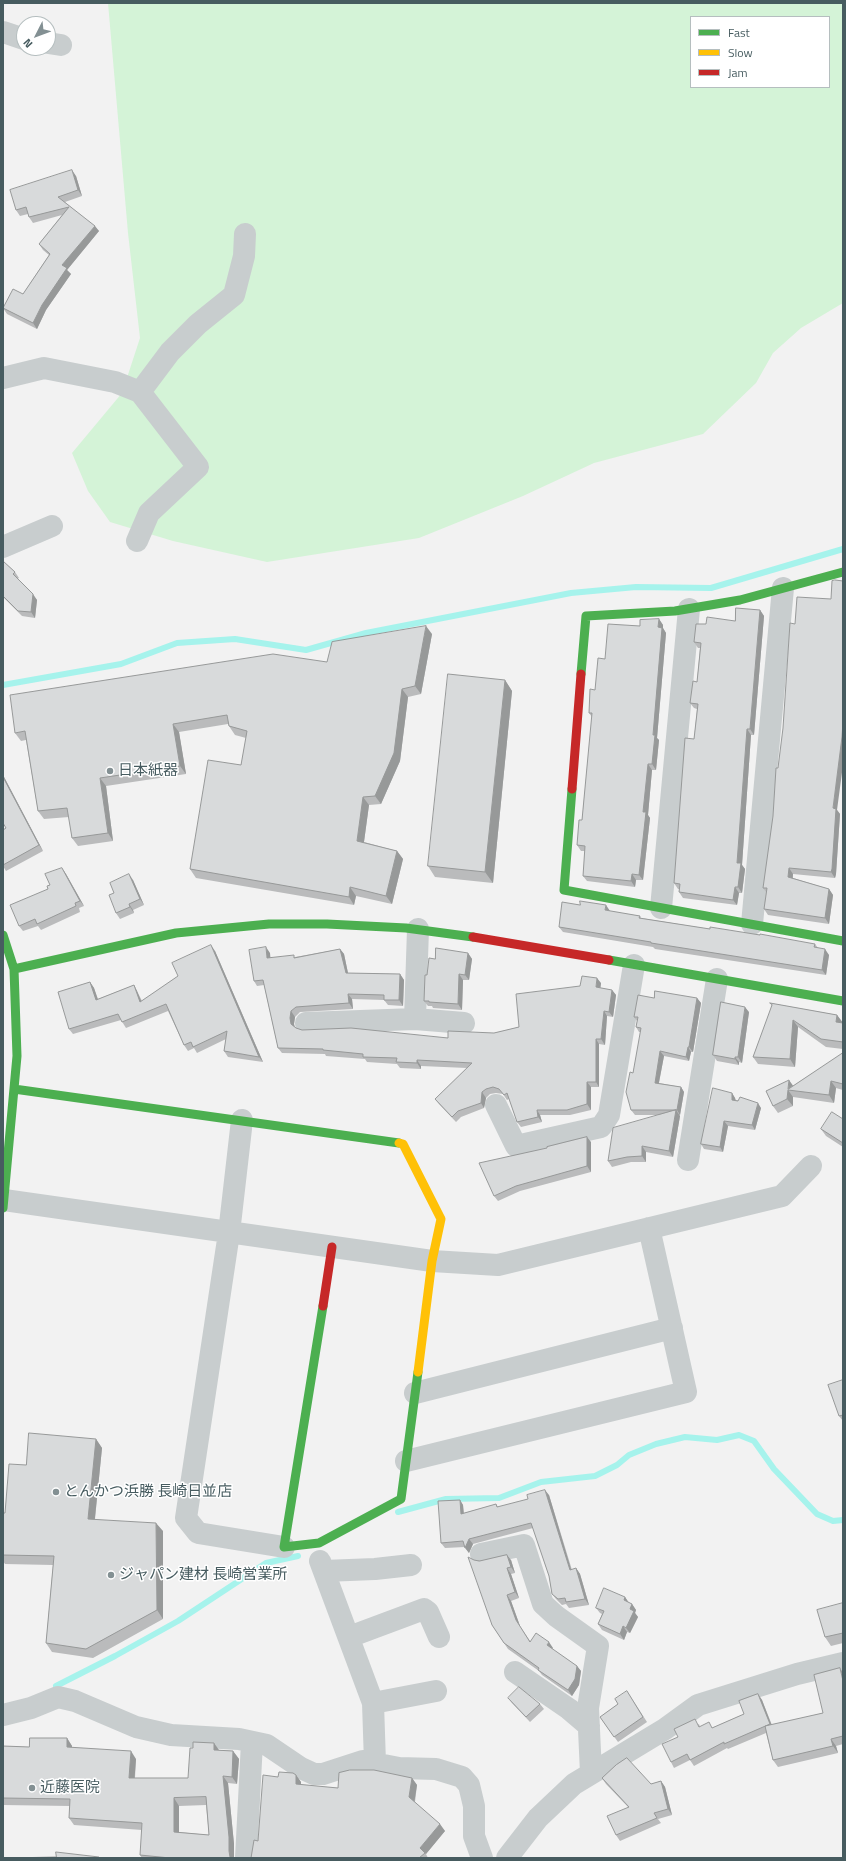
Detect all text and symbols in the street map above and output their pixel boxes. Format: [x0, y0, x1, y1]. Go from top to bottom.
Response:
north arrow [16, 16, 56, 56]
legend [690, 16, 830, 88]
text: Fast [728, 23, 750, 42]
text: N [19, 35, 36, 52]
text: Slow [728, 43, 753, 62]
text: Jam [728, 63, 748, 82]
place label: 日本紙器 [118, 762, 178, 780]
marker: 日本紙器 [105, 766, 115, 776]
place label: とんかつ浜勝 長崎日並店 [64, 1483, 232, 1501]
marker: とんかつ浜勝 長崎日並店 [51, 1487, 61, 1497]
place label: ジャパン建材 長崎営業所 [119, 1566, 287, 1584]
marker: ジャパン建材 長崎営業所 [106, 1570, 116, 1580]
place label: 近藤医院 [40, 1779, 100, 1797]
marker: 近藤医院 [27, 1783, 37, 1793]

